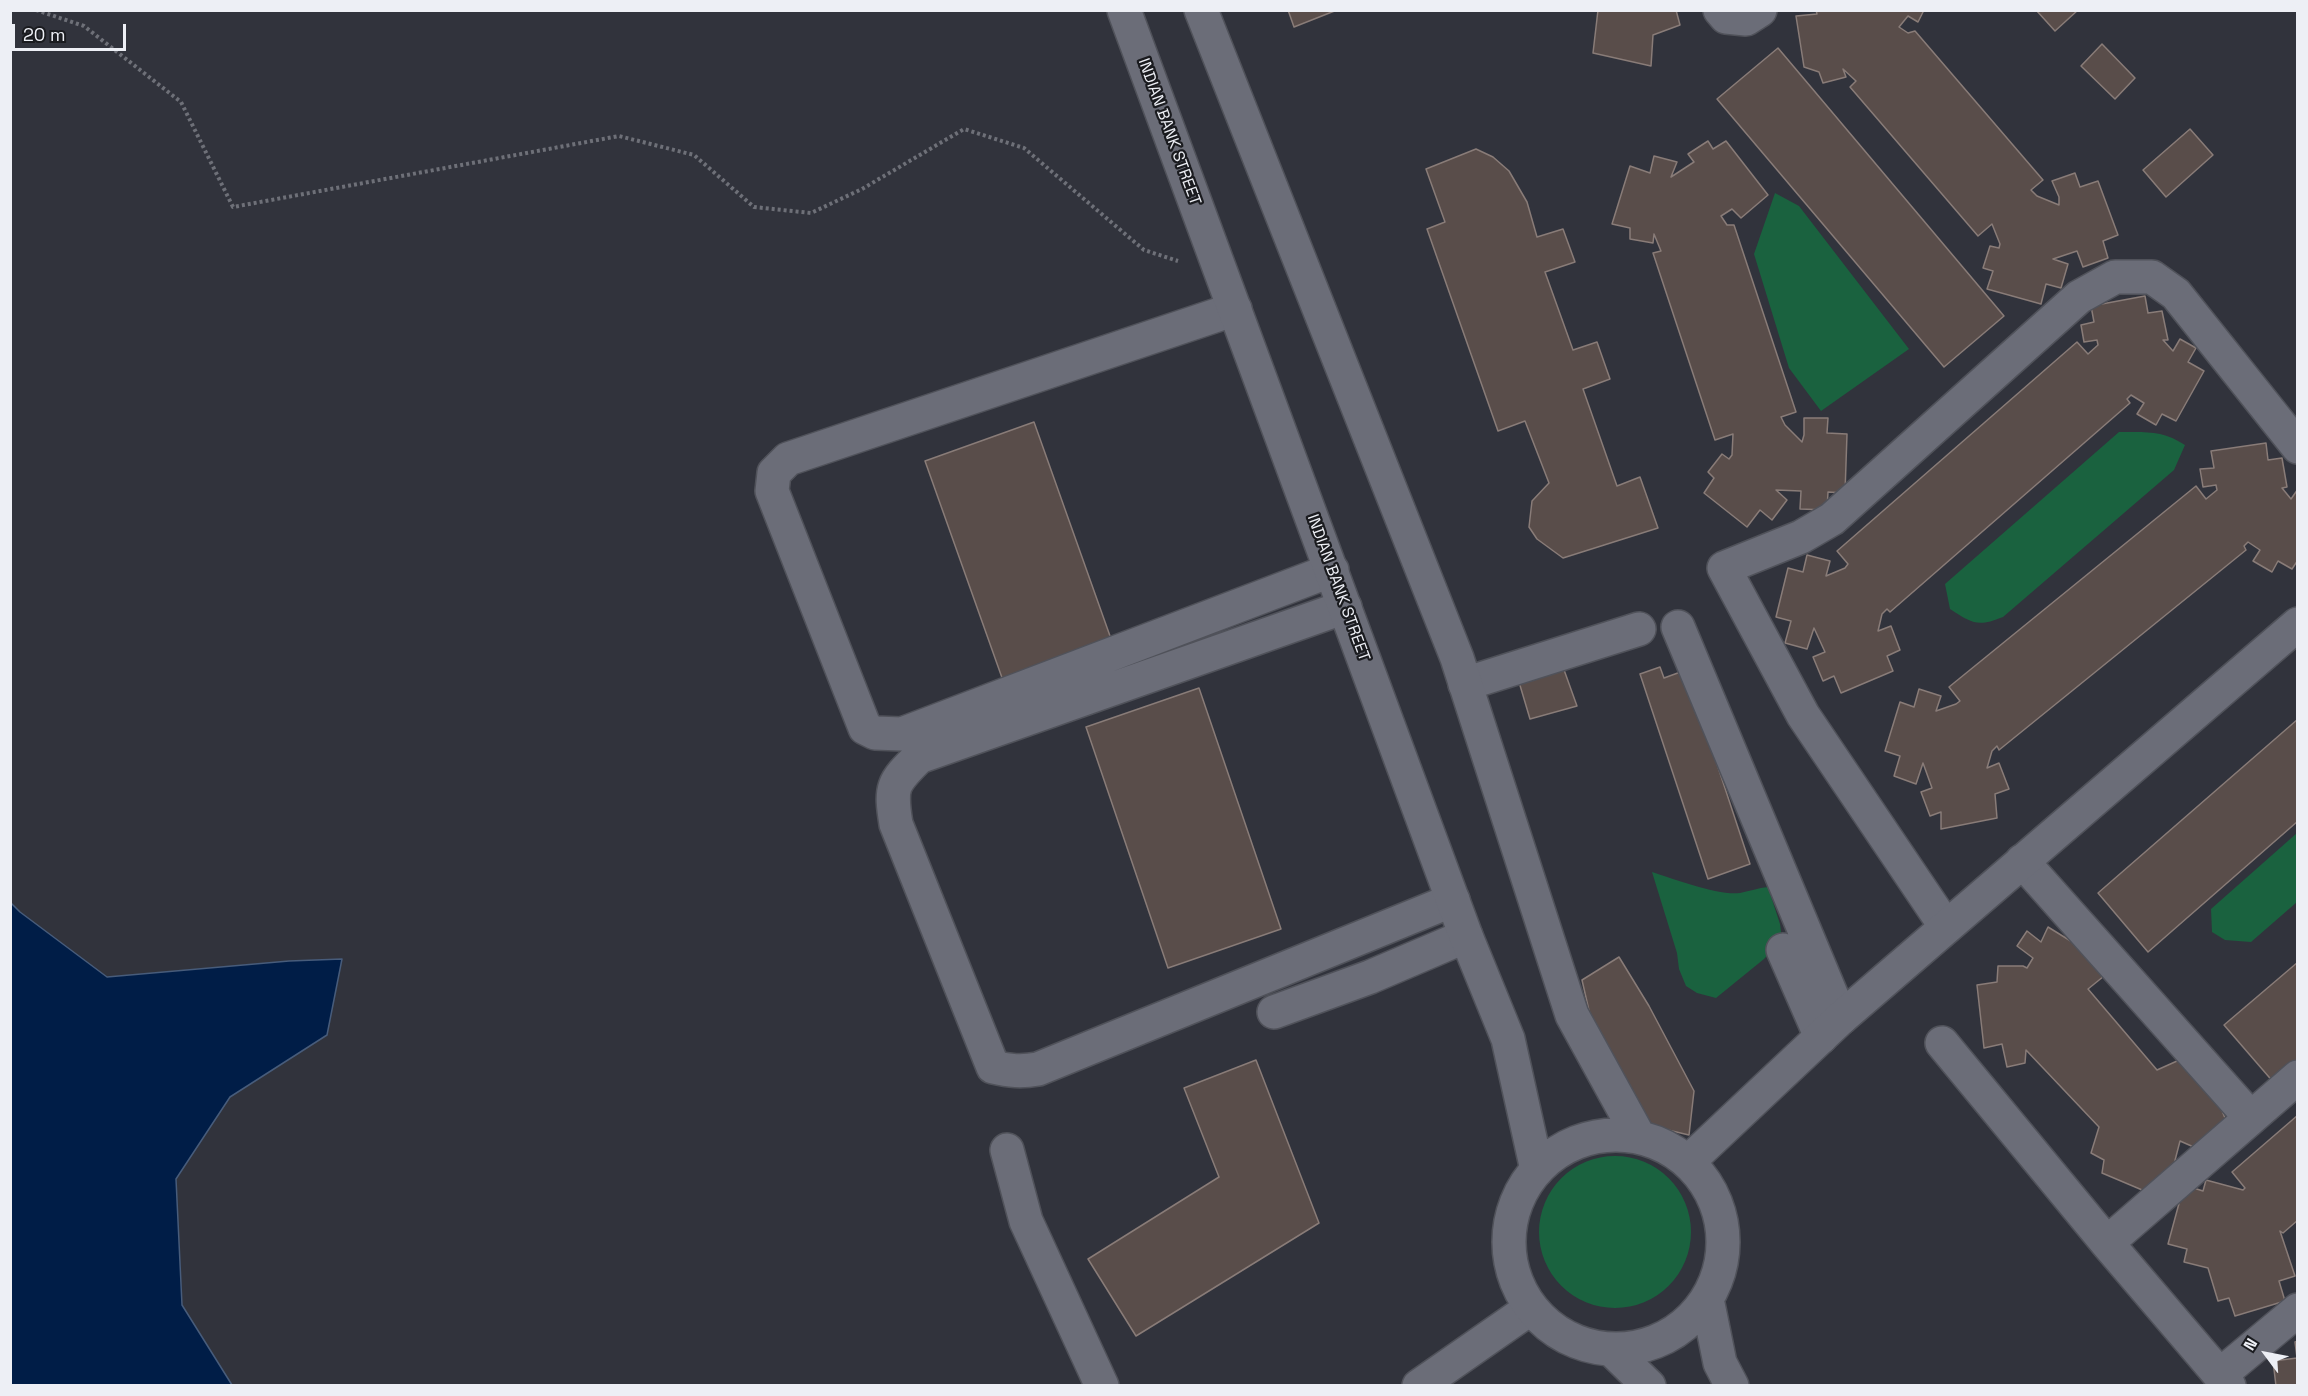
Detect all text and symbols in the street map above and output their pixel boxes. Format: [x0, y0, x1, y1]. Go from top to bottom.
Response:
scale bar [15, 12, 129, 50]
text: 20 m [23, 23, 66, 46]
street label: INDIAN BANK STREET [1133, 56, 1205, 208]
street label: INDIAN BANK STREET [1302, 512, 1374, 664]
north arrow [2236, 1324, 2296, 1384]
text: N [2239, 1334, 2262, 1354]

